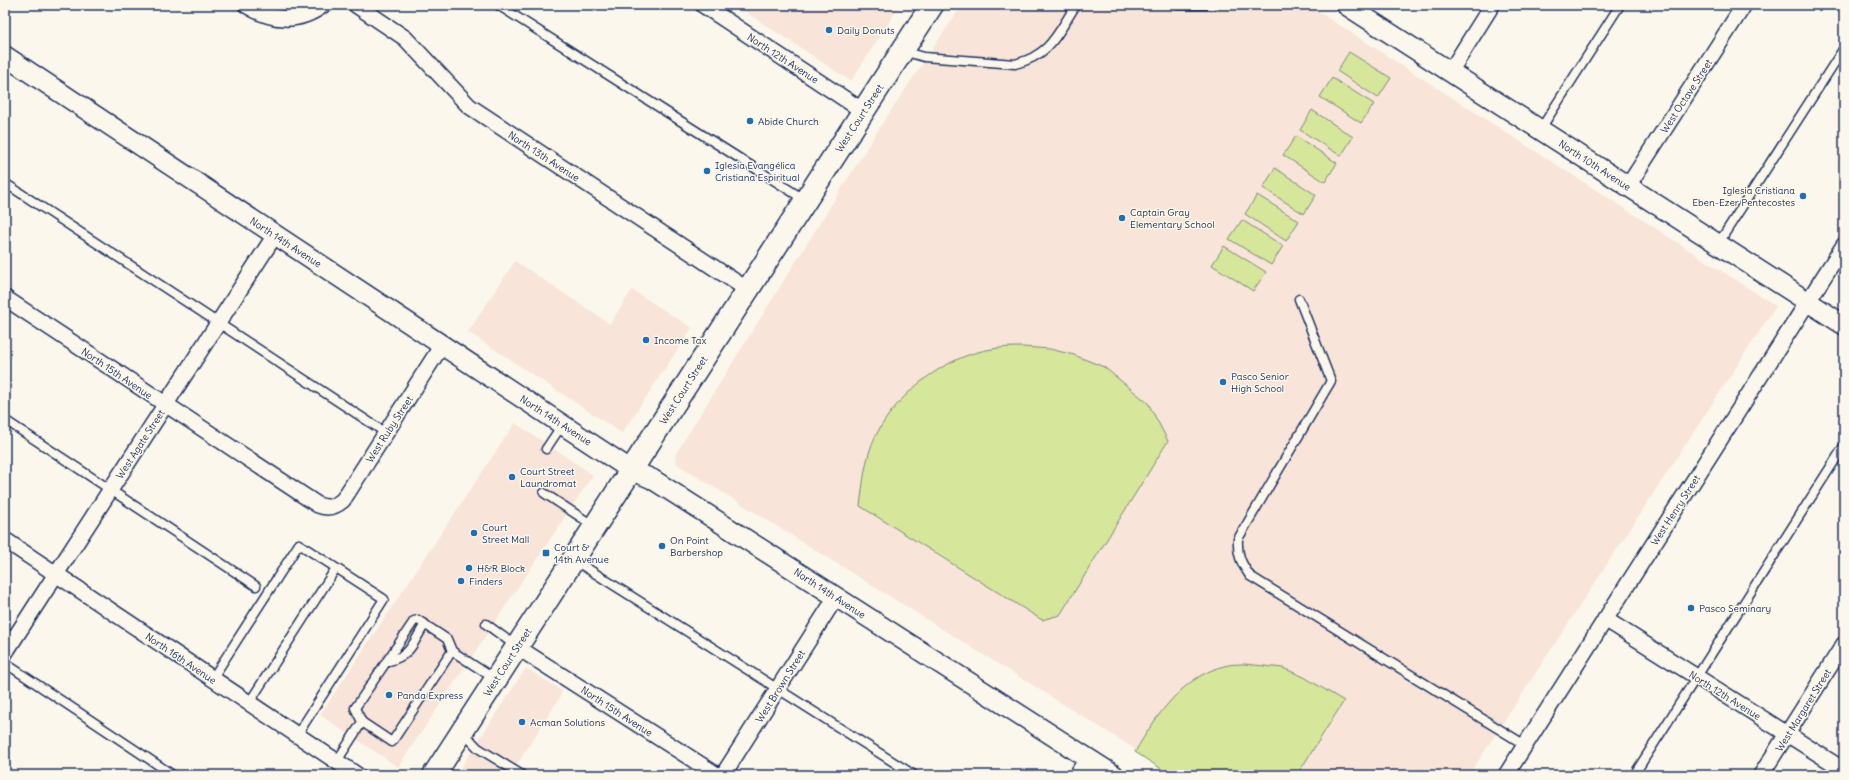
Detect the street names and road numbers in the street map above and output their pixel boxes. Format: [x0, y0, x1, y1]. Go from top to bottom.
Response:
street label: North 12th Avenue [745, 30, 821, 86]
street label: West Octave Street [1658, 56, 1716, 136]
street label: West Court Street [832, 81, 887, 155]
street label: North 13th Avenue [505, 128, 582, 184]
street label: North 10th Avenue [1556, 137, 1633, 194]
street label: North 14th Avenue [247, 214, 324, 270]
street label: North 15th Avenue [79, 345, 155, 402]
street label: West Court Street [656, 353, 711, 427]
street label: North 14th Avenue [517, 392, 594, 448]
street label: West Ruby Street [363, 393, 416, 465]
street label: West Agate Street [113, 407, 168, 481]
street label: West Henry Street [1648, 472, 1703, 548]
street label: North 14th Avenue [791, 565, 868, 621]
street label: West Court Street [480, 625, 535, 699]
street label: North 16th Avenue [143, 630, 219, 687]
street label: West Brown Street [753, 647, 808, 725]
street label: West Margaret Street [1773, 666, 1834, 754]
street label: North 12th Avenue [1686, 668, 1763, 723]
street label: North 15th Avenue [578, 683, 655, 739]

